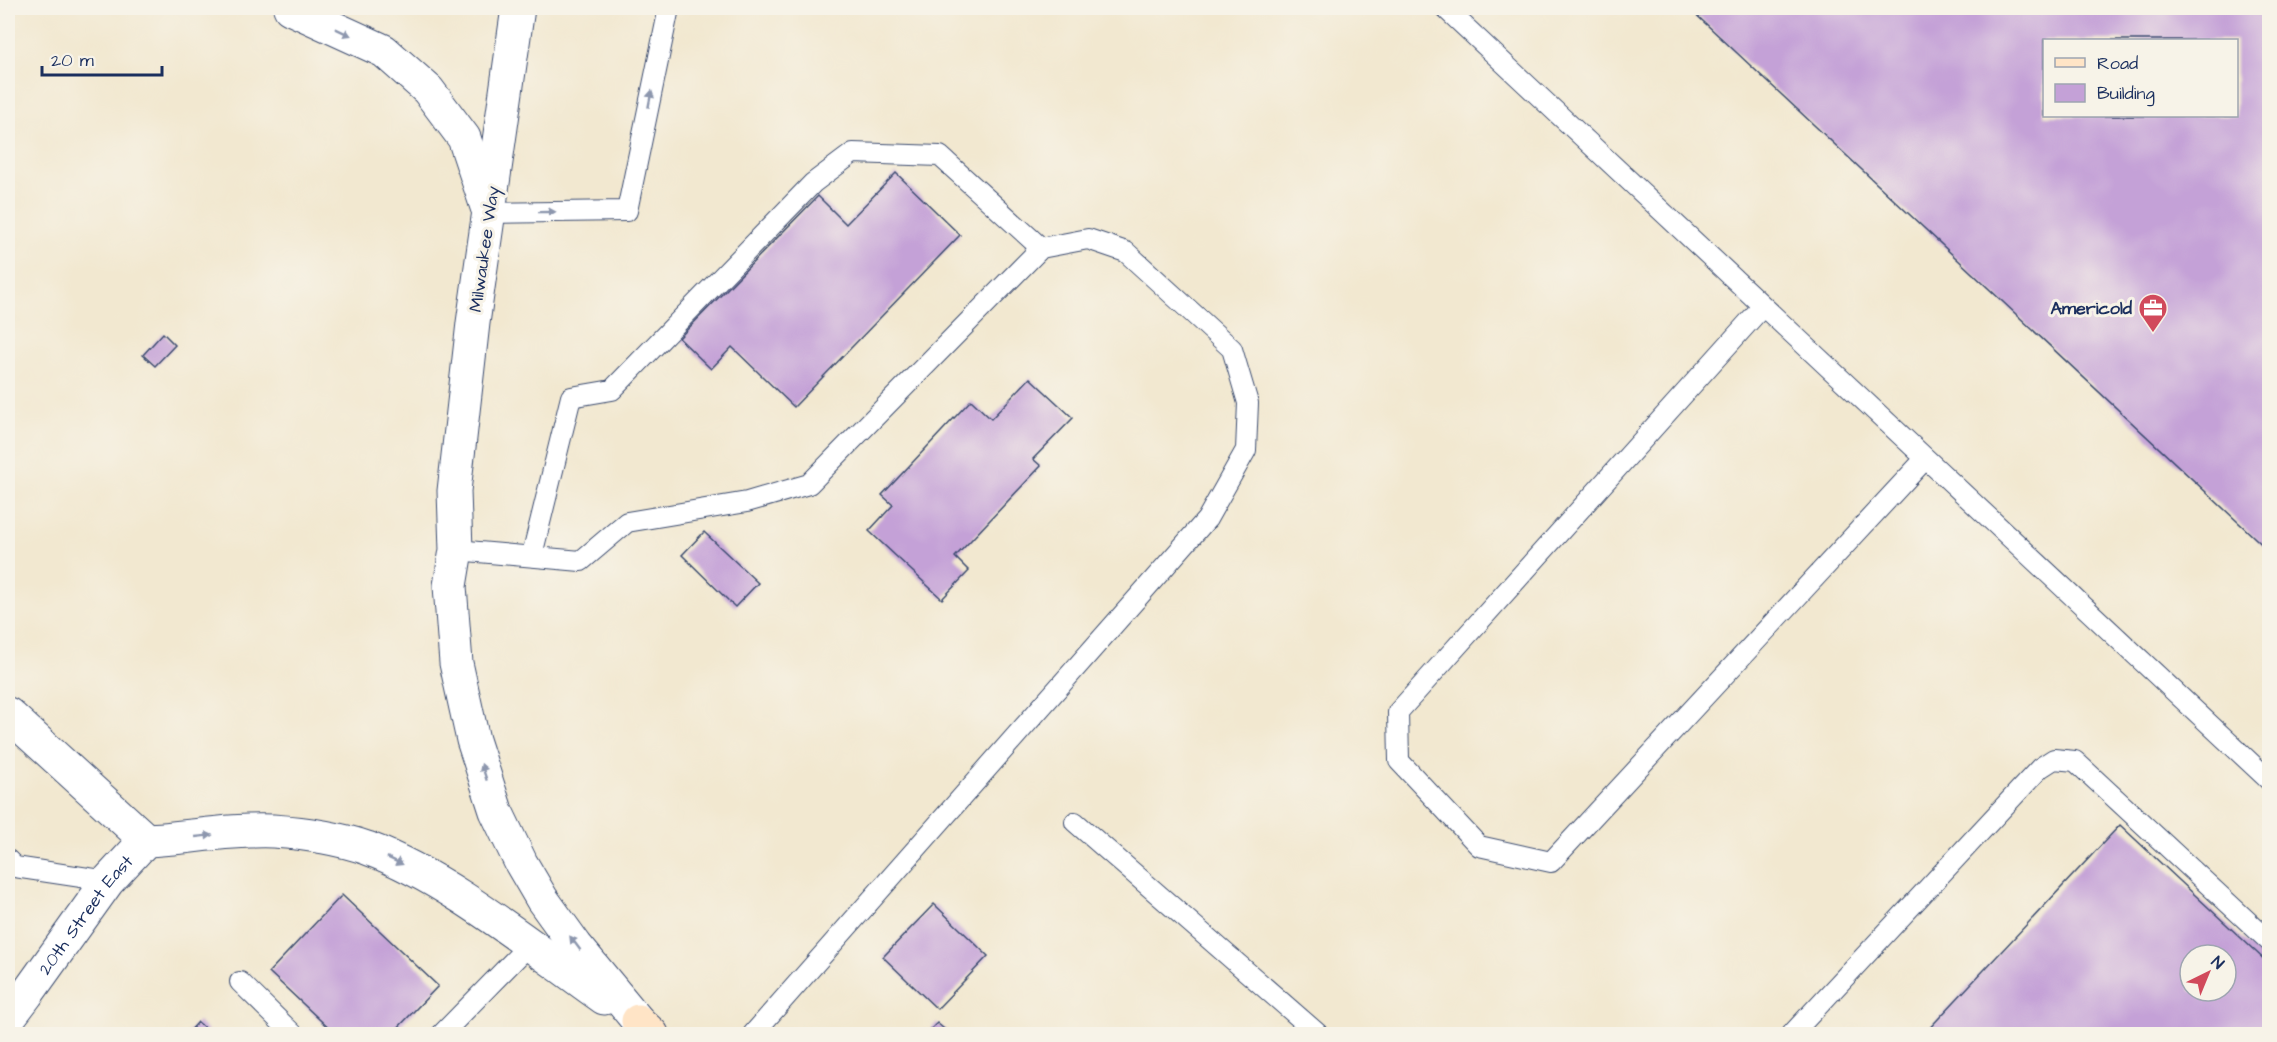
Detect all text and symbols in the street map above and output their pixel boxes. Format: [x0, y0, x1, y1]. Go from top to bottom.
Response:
one-way arrow [334, 27, 352, 37]
scale bar [42, 39, 162, 77]
legend [2043, 39, 2238, 117]
text: 20 m [51, 48, 94, 73]
text: Road [2097, 51, 2138, 76]
text: Building [2097, 81, 2155, 107]
one-way arrow [646, 89, 655, 108]
street label: Milwaukee Way [463, 184, 507, 314]
one-way arrow [538, 207, 557, 217]
office icon: Americold [2137, 292, 2169, 334]
place label: Americold [2050, 296, 2133, 321]
one-way arrow [479, 763, 488, 781]
one-way arrow [195, 831, 214, 841]
street label: 20th Street East [33, 849, 139, 980]
one-way arrow [386, 857, 403, 866]
one-way arrow [568, 935, 581, 951]
north arrow [2178, 943, 2238, 1003]
text: N [2206, 951, 2229, 974]

